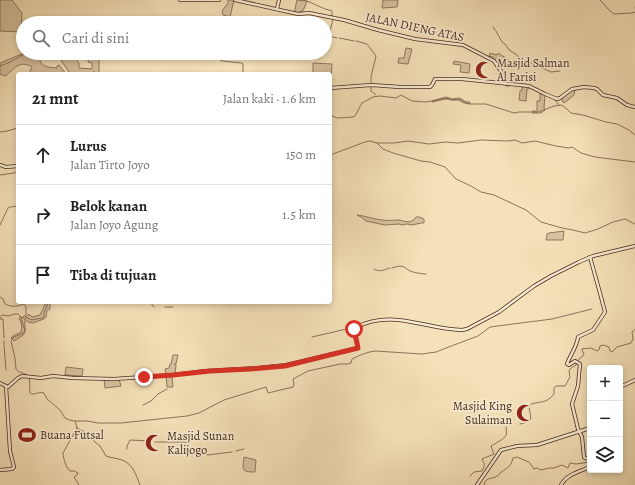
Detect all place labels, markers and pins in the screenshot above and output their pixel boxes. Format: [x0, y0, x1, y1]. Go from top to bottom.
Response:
place label: Masjid Salman Al Farisi [496, 55, 570, 85]
mosque icon: Masjid Salman Al Farisi [474, 60, 494, 80]
place label: Masjid King Sulaiman [453, 398, 512, 428]
mosque icon: Masjid King Sulaiman [515, 403, 535, 423]
sports icon: Buana Futsal [17, 425, 37, 445]
place label: Buana Futsal [40, 427, 104, 443]
place label: Masjid Sunan Kalijogo [167, 428, 235, 458]
mosque icon: Masjid Sunan Kalijogo [144, 433, 164, 453]

